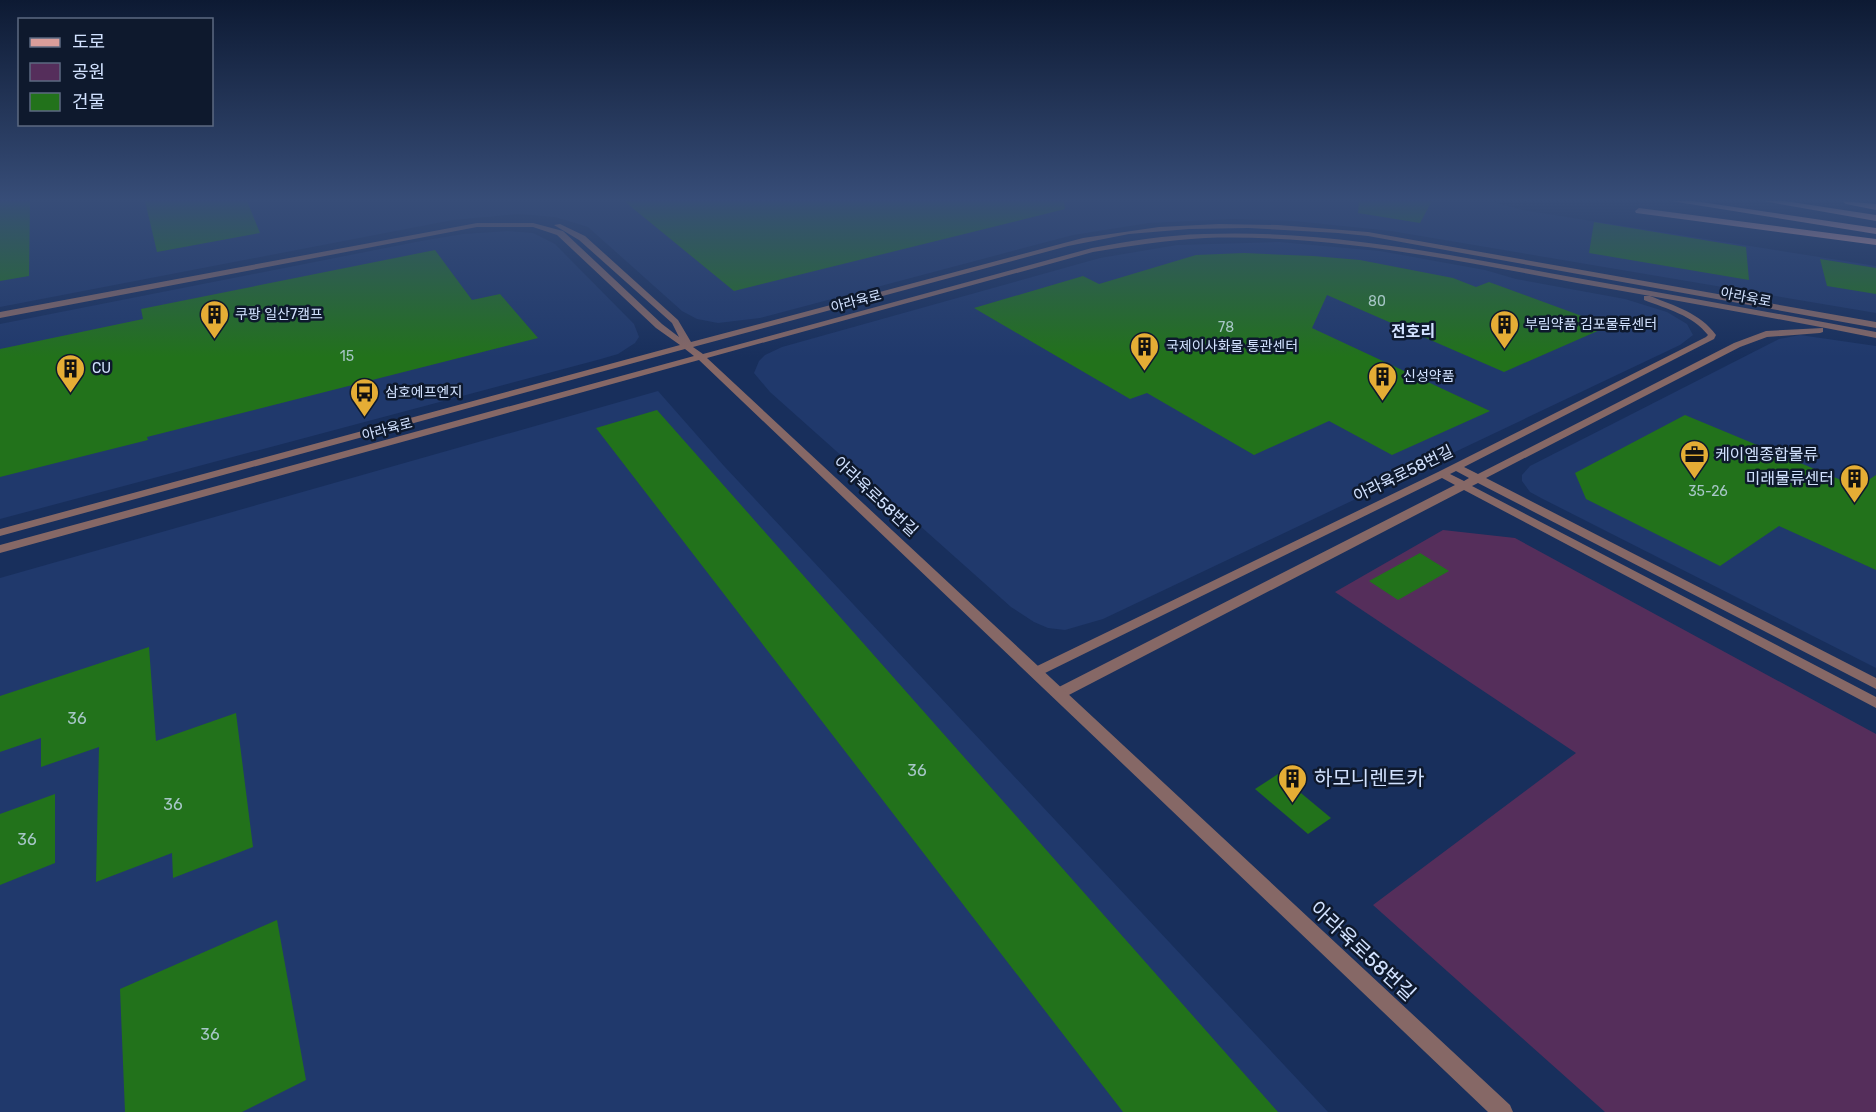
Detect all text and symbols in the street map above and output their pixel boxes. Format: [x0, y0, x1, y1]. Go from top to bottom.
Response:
legend [18, 18, 213, 126]
text: 도로 [72, 31, 105, 53]
text: 공원 [72, 61, 105, 83]
text: 건물 [72, 91, 105, 113]
street label: 아라육로 [1719, 284, 1773, 311]
street label: 아라육로 [829, 287, 883, 316]
house number: 80 [1368, 293, 1386, 310]
building icon: 쿠팡 일산7캠프 [198, 298, 230, 340]
place label: 쿠팡 일산7캠프 [235, 306, 323, 323]
building icon: 부림약품 김포물류센터 [1488, 308, 1520, 350]
place label: 부림약품 김포물류센터 [1525, 316, 1657, 333]
house number: 78 [1218, 319, 1234, 336]
district label: 전호리 [1391, 322, 1435, 341]
building icon: 국제이사화물 통관센터 [1129, 330, 1161, 372]
place label: 국제이사화물 통관센터 [1166, 338, 1298, 355]
house number: 15 [340, 348, 354, 365]
building icon: CU [55, 352, 87, 394]
place label: CU [92, 360, 111, 377]
building icon: 신성약품 [1366, 360, 1398, 402]
place label: 신성약품 [1403, 368, 1455, 385]
bus stop icon: 삼호에프엔지 [348, 376, 380, 418]
place label: 삼호에프엔지 [385, 384, 462, 401]
street label: 아라육로 [360, 415, 414, 444]
office icon: 케이엠종합물류 [1678, 438, 1710, 480]
street label: 아라육로58번길 [1351, 441, 1456, 506]
place label: 케이엠종합물류 [1715, 445, 1818, 464]
street label: 아라육로58번길 [830, 453, 922, 540]
building icon: 미래물류센터 [1839, 462, 1871, 504]
place label: 미래물류센터 [1746, 469, 1834, 488]
house number: 35-26 [1688, 483, 1728, 500]
house number: 36 [67, 709, 87, 728]
house number: 36 [907, 761, 927, 780]
building icon: 하모니렌트카 [1277, 762, 1309, 804]
place label: 하모니렌트카 [1314, 766, 1424, 790]
house number: 36 [163, 795, 183, 814]
house number: 36 [17, 830, 37, 849]
street label: 아라육로58번길 [1305, 896, 1421, 1006]
house number: 36 [200, 1025, 220, 1044]

